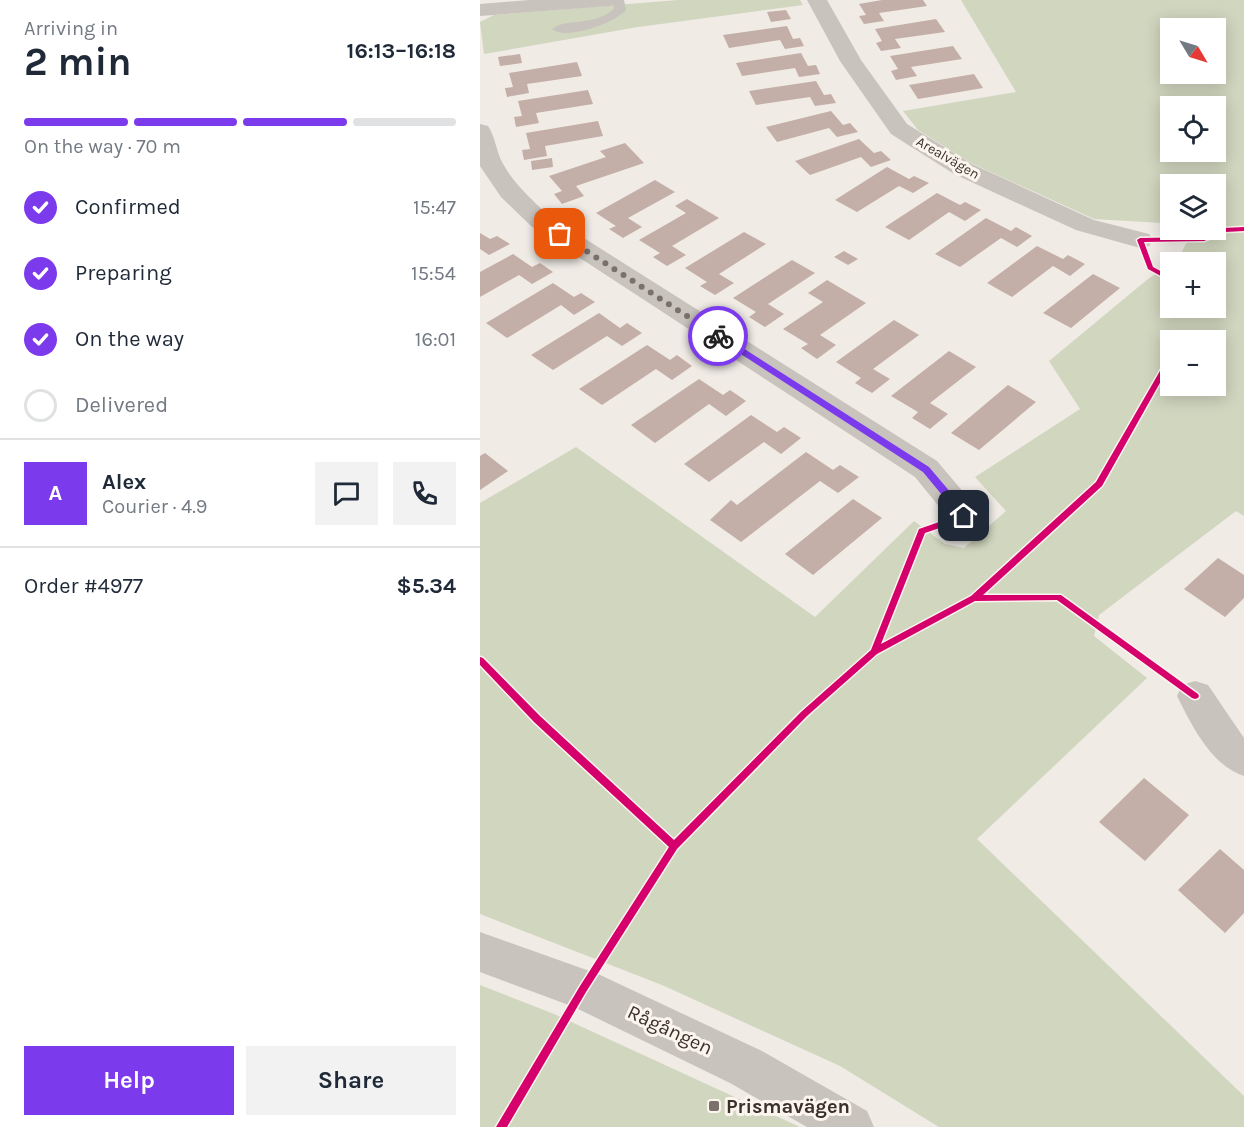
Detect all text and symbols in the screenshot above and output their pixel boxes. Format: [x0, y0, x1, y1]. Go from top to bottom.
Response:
text: Arriving in [24, 17, 118, 40]
north arrow [1160, 18, 1226, 84]
map controls [1160, 18, 1226, 396]
text: 16:13–16:18 [347, 38, 456, 64]
text: 2 min [24, 39, 132, 85]
button: locate [1160, 96, 1226, 162]
street label: Arealvägen [913, 133, 983, 183]
text: On the way · 70 m [24, 135, 181, 158]
button: layers [1160, 174, 1226, 240]
icon: check [24, 191, 57, 224]
text: Confirmed [75, 194, 181, 220]
text: 15:47 [413, 196, 456, 219]
pin [534, 208, 585, 259]
icon: bag [543, 217, 576, 250]
button: + [1160, 252, 1226, 318]
icon: check [24, 257, 57, 290]
text: Preparing [75, 260, 172, 286]
text: 15:54 [411, 262, 456, 285]
courier [688, 306, 748, 366]
icon: bike [702, 320, 735, 353]
icon: check [24, 323, 57, 356]
text: On the way [75, 326, 184, 352]
text: 16:01 [415, 328, 456, 351]
button: − [1160, 330, 1226, 396]
text: Delivered [75, 392, 168, 418]
button: chat [315, 462, 378, 525]
button: phone [393, 462, 456, 525]
text: Alex [102, 469, 146, 495]
text: A [49, 480, 62, 506]
pin [938, 490, 989, 541]
text: Courier · 4.9 [102, 495, 207, 518]
icon: home [947, 499, 980, 532]
text: Order #4977 [24, 573, 143, 599]
text: $5.34 [397, 573, 456, 599]
street label: Rågången [624, 1000, 716, 1060]
button: Help [24, 1046, 234, 1115]
button: Share [246, 1046, 456, 1115]
place label: Prismavägen [726, 1095, 850, 1118]
marker: Prismavägen [707, 1099, 721, 1113]

